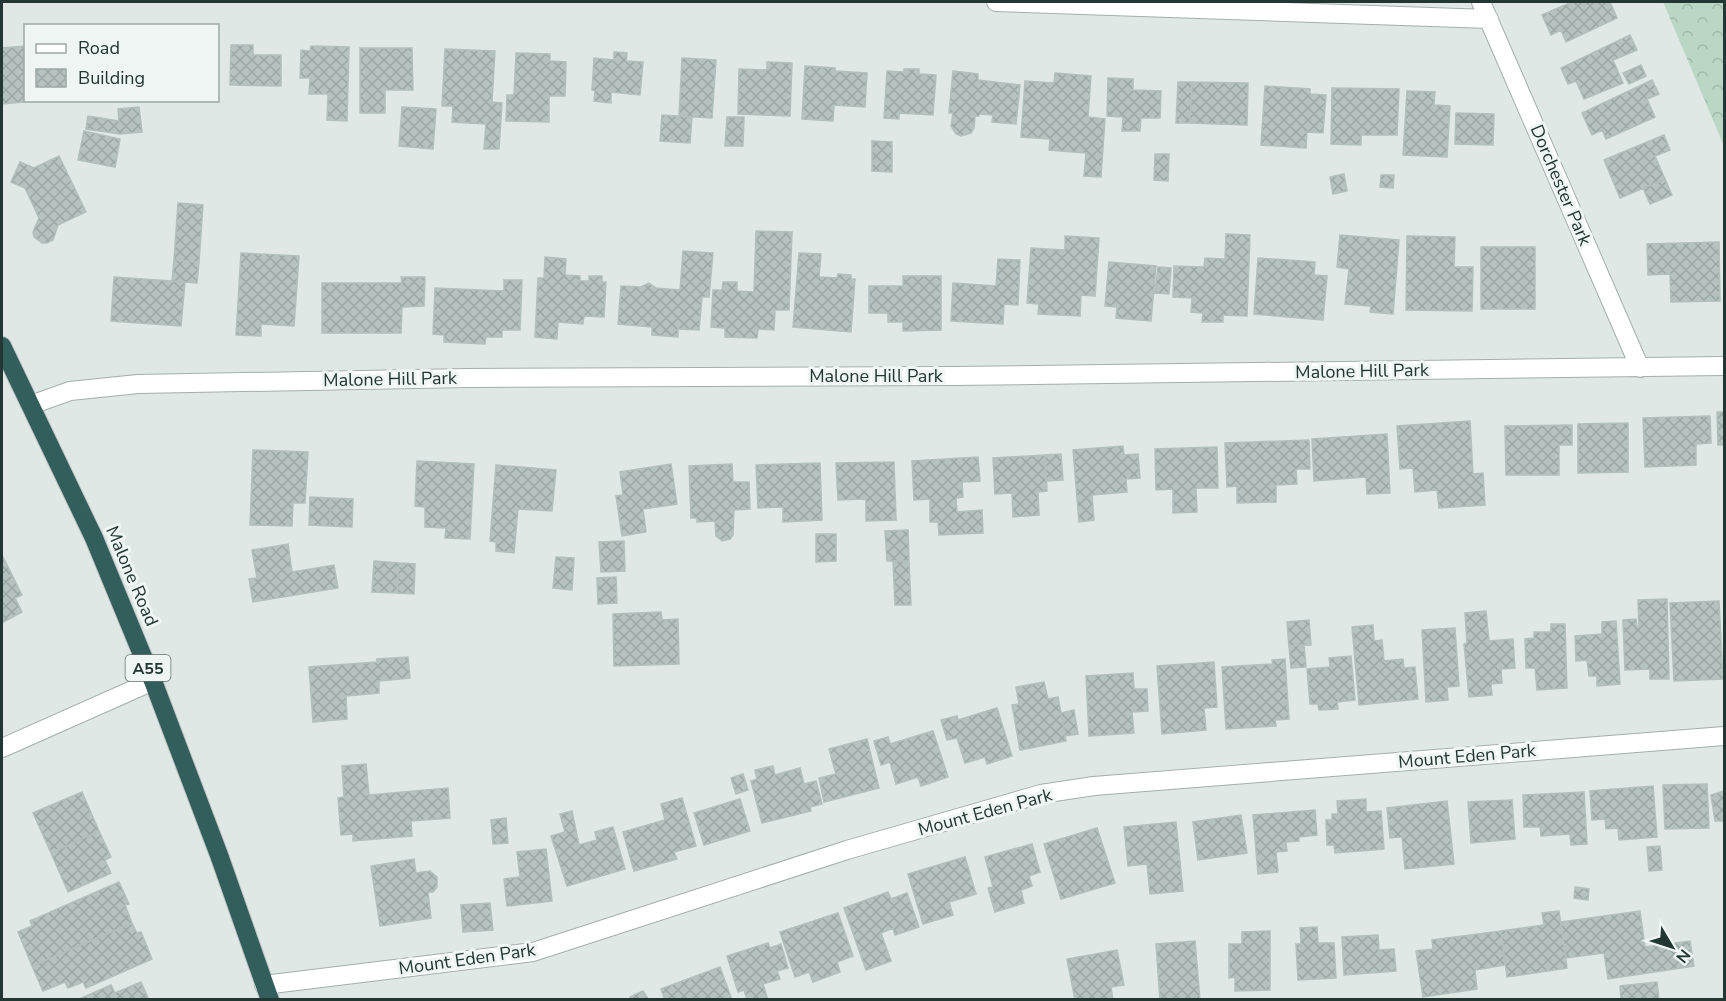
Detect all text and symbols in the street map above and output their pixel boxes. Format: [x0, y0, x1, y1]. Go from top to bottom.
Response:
legend [24, 24, 219, 102]
text: Road [78, 36, 120, 60]
text: Building [78, 66, 145, 90]
street label: Dorchester Park [1525, 121, 1598, 250]
street label: Malone Hill Park [1295, 358, 1430, 384]
street label: Malone Hill Park [809, 364, 944, 388]
street label: Malone Hill Park [323, 366, 458, 392]
street label: Malone Road [100, 522, 164, 630]
road number: A55 [126, 655, 170, 681]
street label: Mount Eden Park [1397, 738, 1538, 774]
street label: Mount Eden Park [915, 782, 1056, 841]
north arrow [1642, 917, 1702, 977]
street label: Mount Eden Park [397, 937, 538, 980]
text: N [1671, 944, 1695, 967]

